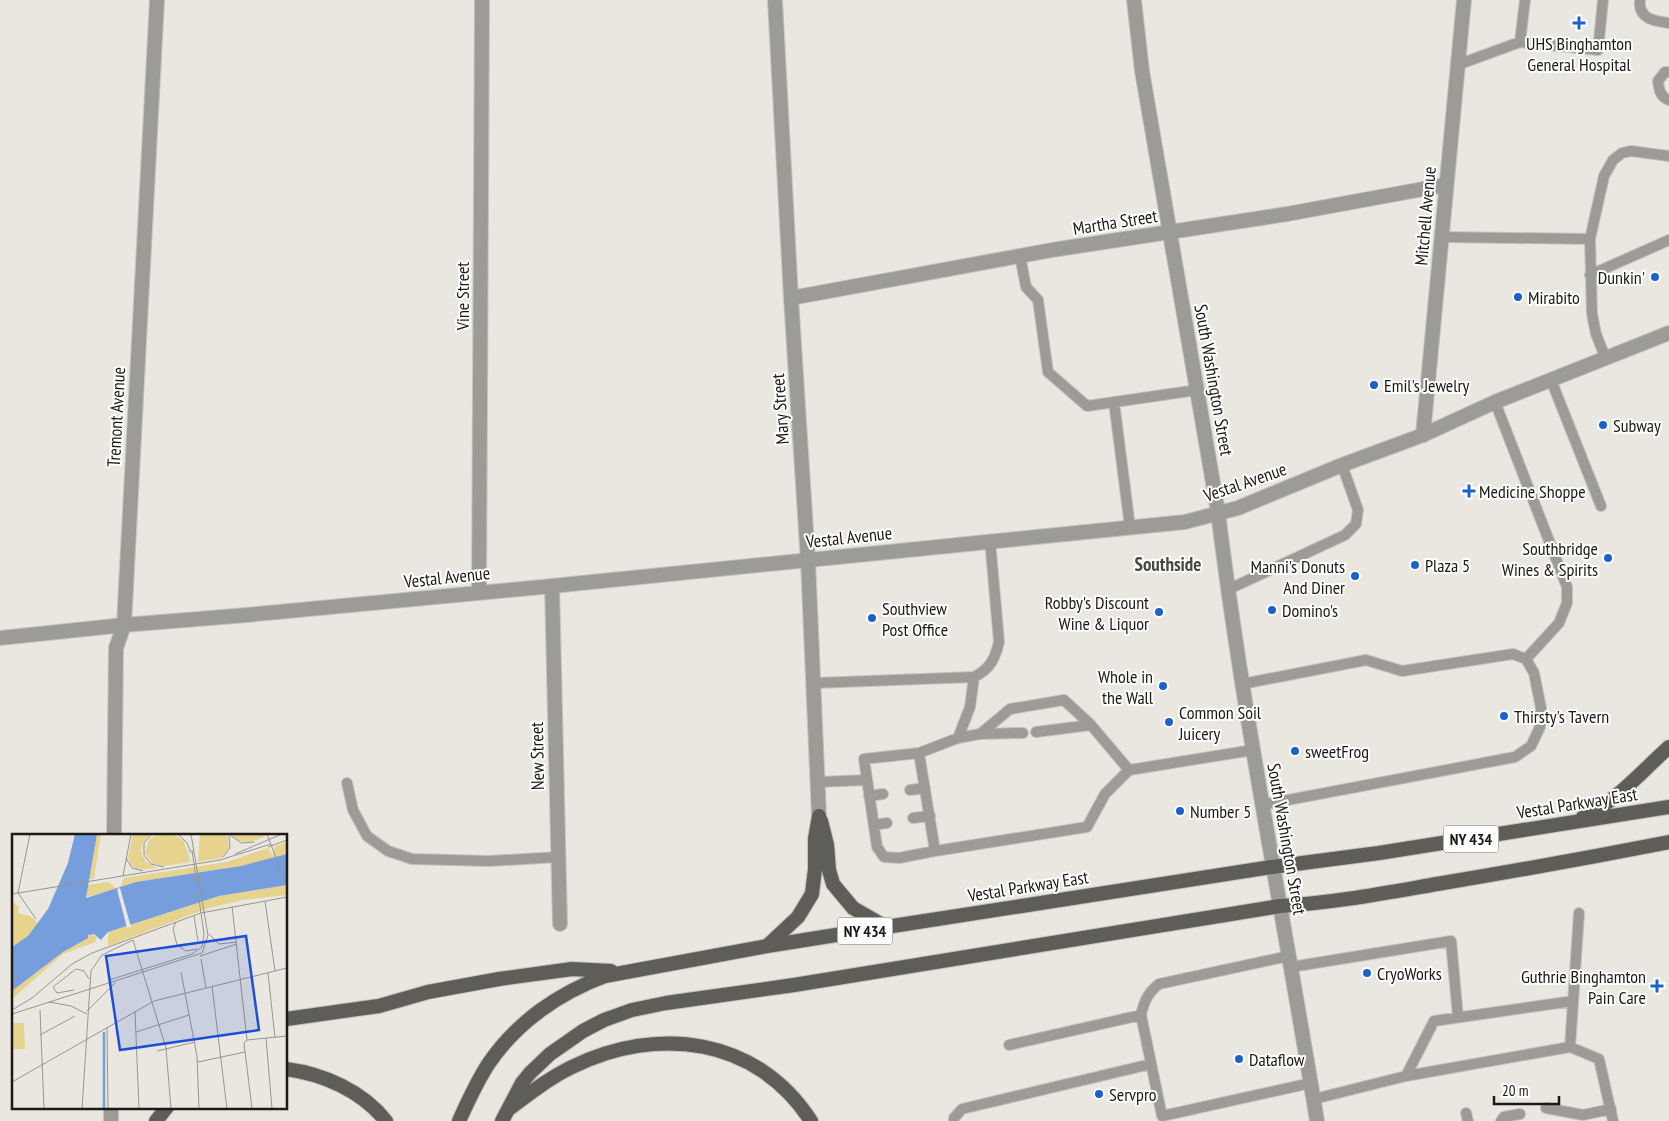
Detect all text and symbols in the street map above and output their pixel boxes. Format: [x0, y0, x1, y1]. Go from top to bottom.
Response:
marker: UHS Binghamton General Hospital [1572, 16, 1586, 30]
place label: UHS Binghamton General Hospital [1526, 32, 1632, 76]
street label: Mitchell Avenue [1409, 166, 1441, 266]
street label: Martha Street [1071, 204, 1159, 240]
street label: Vine Street [451, 262, 474, 331]
place label: Dunkin' [1598, 266, 1645, 289]
marker: Dunkin' [1649, 271, 1661, 283]
place label: Mirabito [1528, 286, 1580, 309]
marker: Mirabito [1512, 291, 1524, 303]
street label: South Washington Street [1189, 302, 1239, 458]
street label: Tremont Avenue [102, 366, 130, 468]
street label: Mary Street [766, 373, 794, 445]
place label: Emil's Jewelry [1384, 374, 1469, 397]
marker: Emil's Jewelry [1368, 379, 1380, 391]
place label: Subway [1613, 414, 1661, 437]
marker: Subway [1597, 419, 1609, 431]
street label: Vestal Avenue [1200, 457, 1289, 507]
place label: Medicine Shoppe [1479, 480, 1586, 503]
marker: Medicine Shoppe [1463, 485, 1475, 497]
street label: Vestal Avenue [804, 521, 893, 553]
place label: Southbridge Wines & Spirits [1502, 537, 1598, 581]
district label: Southside [1135, 552, 1201, 576]
marker: Southbridge Wines & Spirits [1602, 552, 1614, 564]
place label: Plaza 5 [1425, 554, 1470, 577]
place label: Manni's Donuts And Diner [1250, 555, 1345, 599]
marker: Plaza 5 [1409, 559, 1421, 571]
street label: Vestal Avenue [402, 561, 491, 593]
marker: Manni's Donuts And Diner [1349, 570, 1361, 582]
place label: Robby's Discount Wine & Liquor [1045, 591, 1149, 635]
place label: Southview Post Office [882, 597, 948, 641]
place label: Domino's [1282, 599, 1338, 622]
marker: Domino's [1266, 604, 1278, 616]
marker: Robby's Discount Wine & Liquor [1153, 606, 1165, 618]
marker: Southview Post Office [866, 612, 878, 624]
place label: Whole in the Wall [1098, 665, 1154, 709]
marker: Whole in the Wall [1157, 680, 1169, 692]
place label: Common Soil Juicery [1178, 701, 1262, 745]
place label: Thirsty's Tavern [1514, 705, 1609, 728]
marker: Thirsty's Tavern [1498, 710, 1510, 722]
marker: Common Soil Juicery [1163, 716, 1175, 728]
street label: New Street [525, 722, 549, 790]
place label: sweetFrog [1305, 740, 1369, 763]
marker: sweetFrog [1289, 745, 1301, 757]
street label: South Washington Street [1262, 761, 1312, 917]
street label: Vestal Parkway East [1514, 782, 1639, 824]
place label: Number 5 [1190, 800, 1251, 823]
marker: Number 5 [1174, 805, 1186, 817]
road number: NY 434 [1444, 826, 1498, 852]
inset map [12, 834, 288, 1108]
street label: Vestal Parkway East [965, 865, 1090, 907]
road number: NY 434 [838, 918, 892, 944]
place label: CryoWorks [1377, 962, 1442, 985]
place label: Guthrie Binghamton Pain Care [1521, 965, 1646, 1009]
marker: CryoWorks [1361, 967, 1373, 979]
marker: Guthrie Binghamton Pain Care [1650, 979, 1664, 993]
place label: Dataflow [1249, 1048, 1305, 1071]
marker: Dataflow [1233, 1053, 1245, 1065]
scale bar [1494, 1074, 1559, 1106]
text: 20 m [1502, 1081, 1528, 1100]
place label: Servpro [1109, 1083, 1157, 1106]
marker: Servpro [1093, 1088, 1105, 1100]

